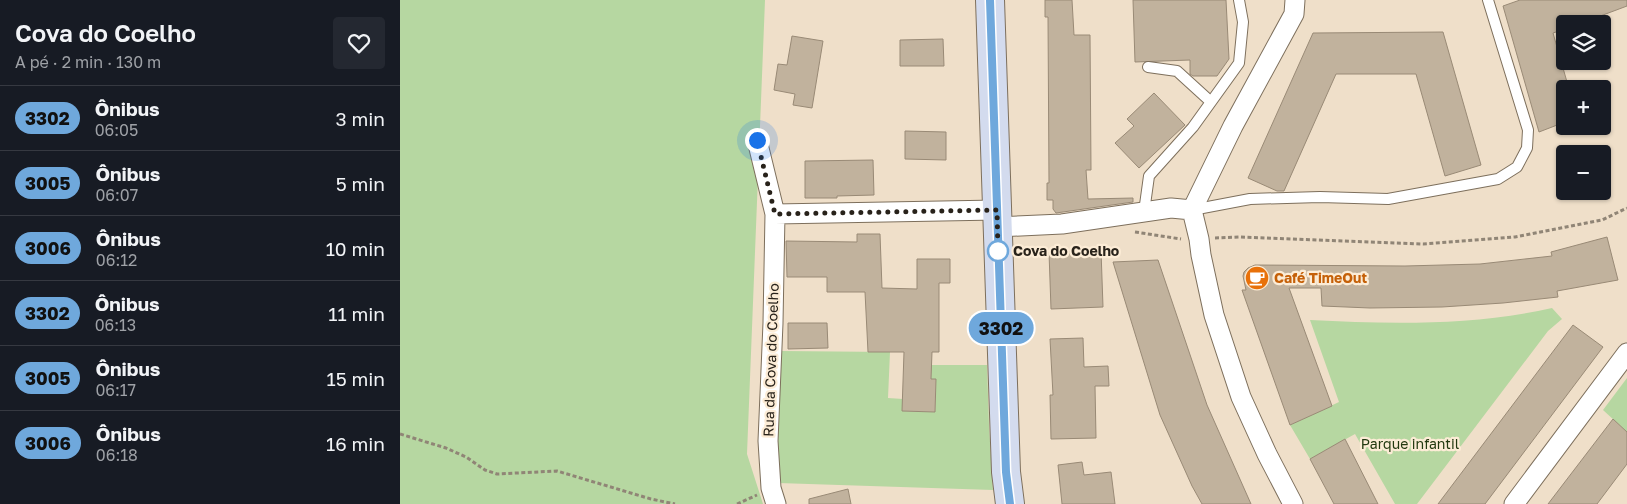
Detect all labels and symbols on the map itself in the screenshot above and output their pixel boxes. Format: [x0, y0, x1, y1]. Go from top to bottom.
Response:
your location [745, 128, 770, 153]
marker: Cova do Coelho [987, 240, 1009, 262]
place label: Cova do Coelho [1013, 242, 1119, 259]
cafe icon: Café TimeOut [1244, 265, 1270, 291]
place label: Café TimeOut [1274, 269, 1367, 286]
street label: Rua da Cova do Coelho [759, 283, 782, 437]
line badge: 3302 [966, 312, 1036, 344]
park label: Parque infantil [1361, 435, 1459, 452]

